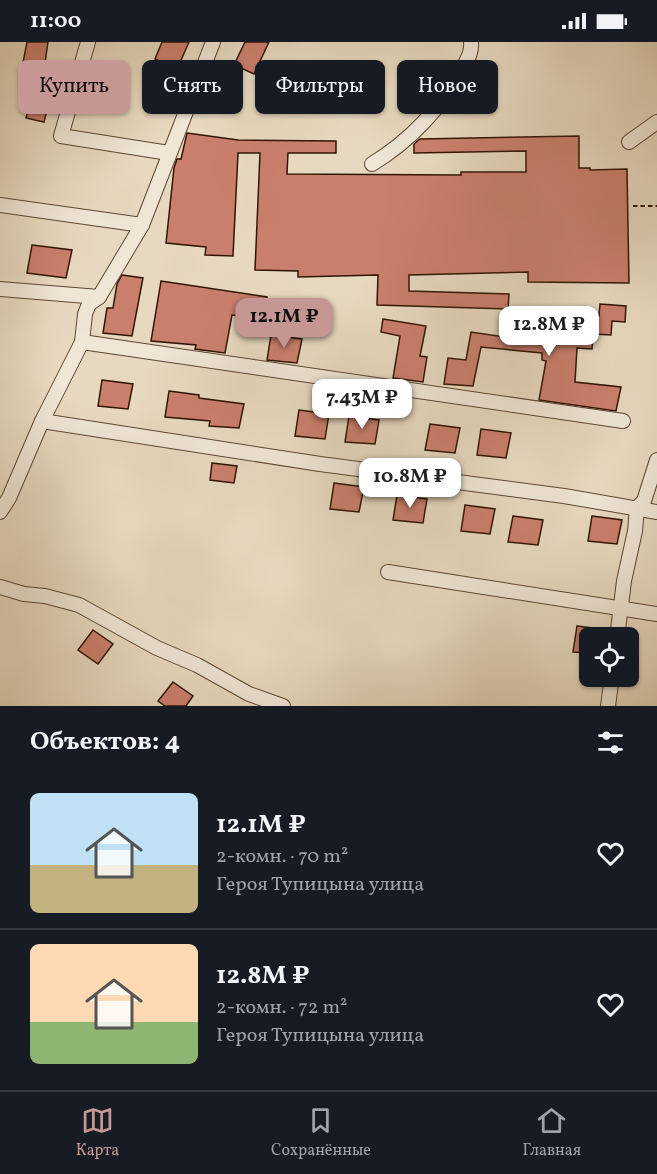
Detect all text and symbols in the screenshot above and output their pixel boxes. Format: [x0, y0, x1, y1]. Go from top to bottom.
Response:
text: 11:00 [30, 6, 81, 37]
chip: Купить [18, 60, 130, 114]
chip: Снять [142, 60, 243, 114]
chip: Фильтры [255, 60, 385, 114]
chip: Новое [397, 60, 498, 114]
pin: 12.1M ₽ [229, 298, 339, 349]
text: 12.1M ₽ [249, 303, 319, 331]
pin: 12.8M ₽ [494, 306, 604, 357]
text: 12.8M ₽ [513, 311, 585, 339]
pin: 7.43M ₽ [307, 379, 417, 430]
text: 7.43M ₽ [326, 384, 398, 412]
pin: 10.8M ₽ [355, 458, 465, 509]
text: 10.8M ₽ [373, 463, 447, 491]
map controls [579, 627, 639, 687]
button: locate [579, 627, 639, 687]
text: Объектов: 4 [30, 724, 180, 760]
icon: filters [594, 726, 627, 759]
text: 12.1M ₽ [216, 807, 306, 843]
icon: home [78, 817, 150, 889]
icon: heart [594, 837, 627, 870]
text: 2-комн. · 70 m² [216, 843, 348, 871]
text: Героя Тупицына улица [216, 871, 424, 899]
text: 12.8M ₽ [216, 958, 310, 994]
icon: home [78, 968, 150, 1040]
icon: heart [594, 988, 627, 1021]
text: 2-комн. · 72 m² [216, 994, 347, 1022]
text: Героя Тупицына улица [216, 1022, 424, 1050]
tab: Карта [76, 1104, 119, 1162]
tab: Сохранённые [271, 1104, 371, 1162]
tab: Главная [523, 1104, 581, 1162]

